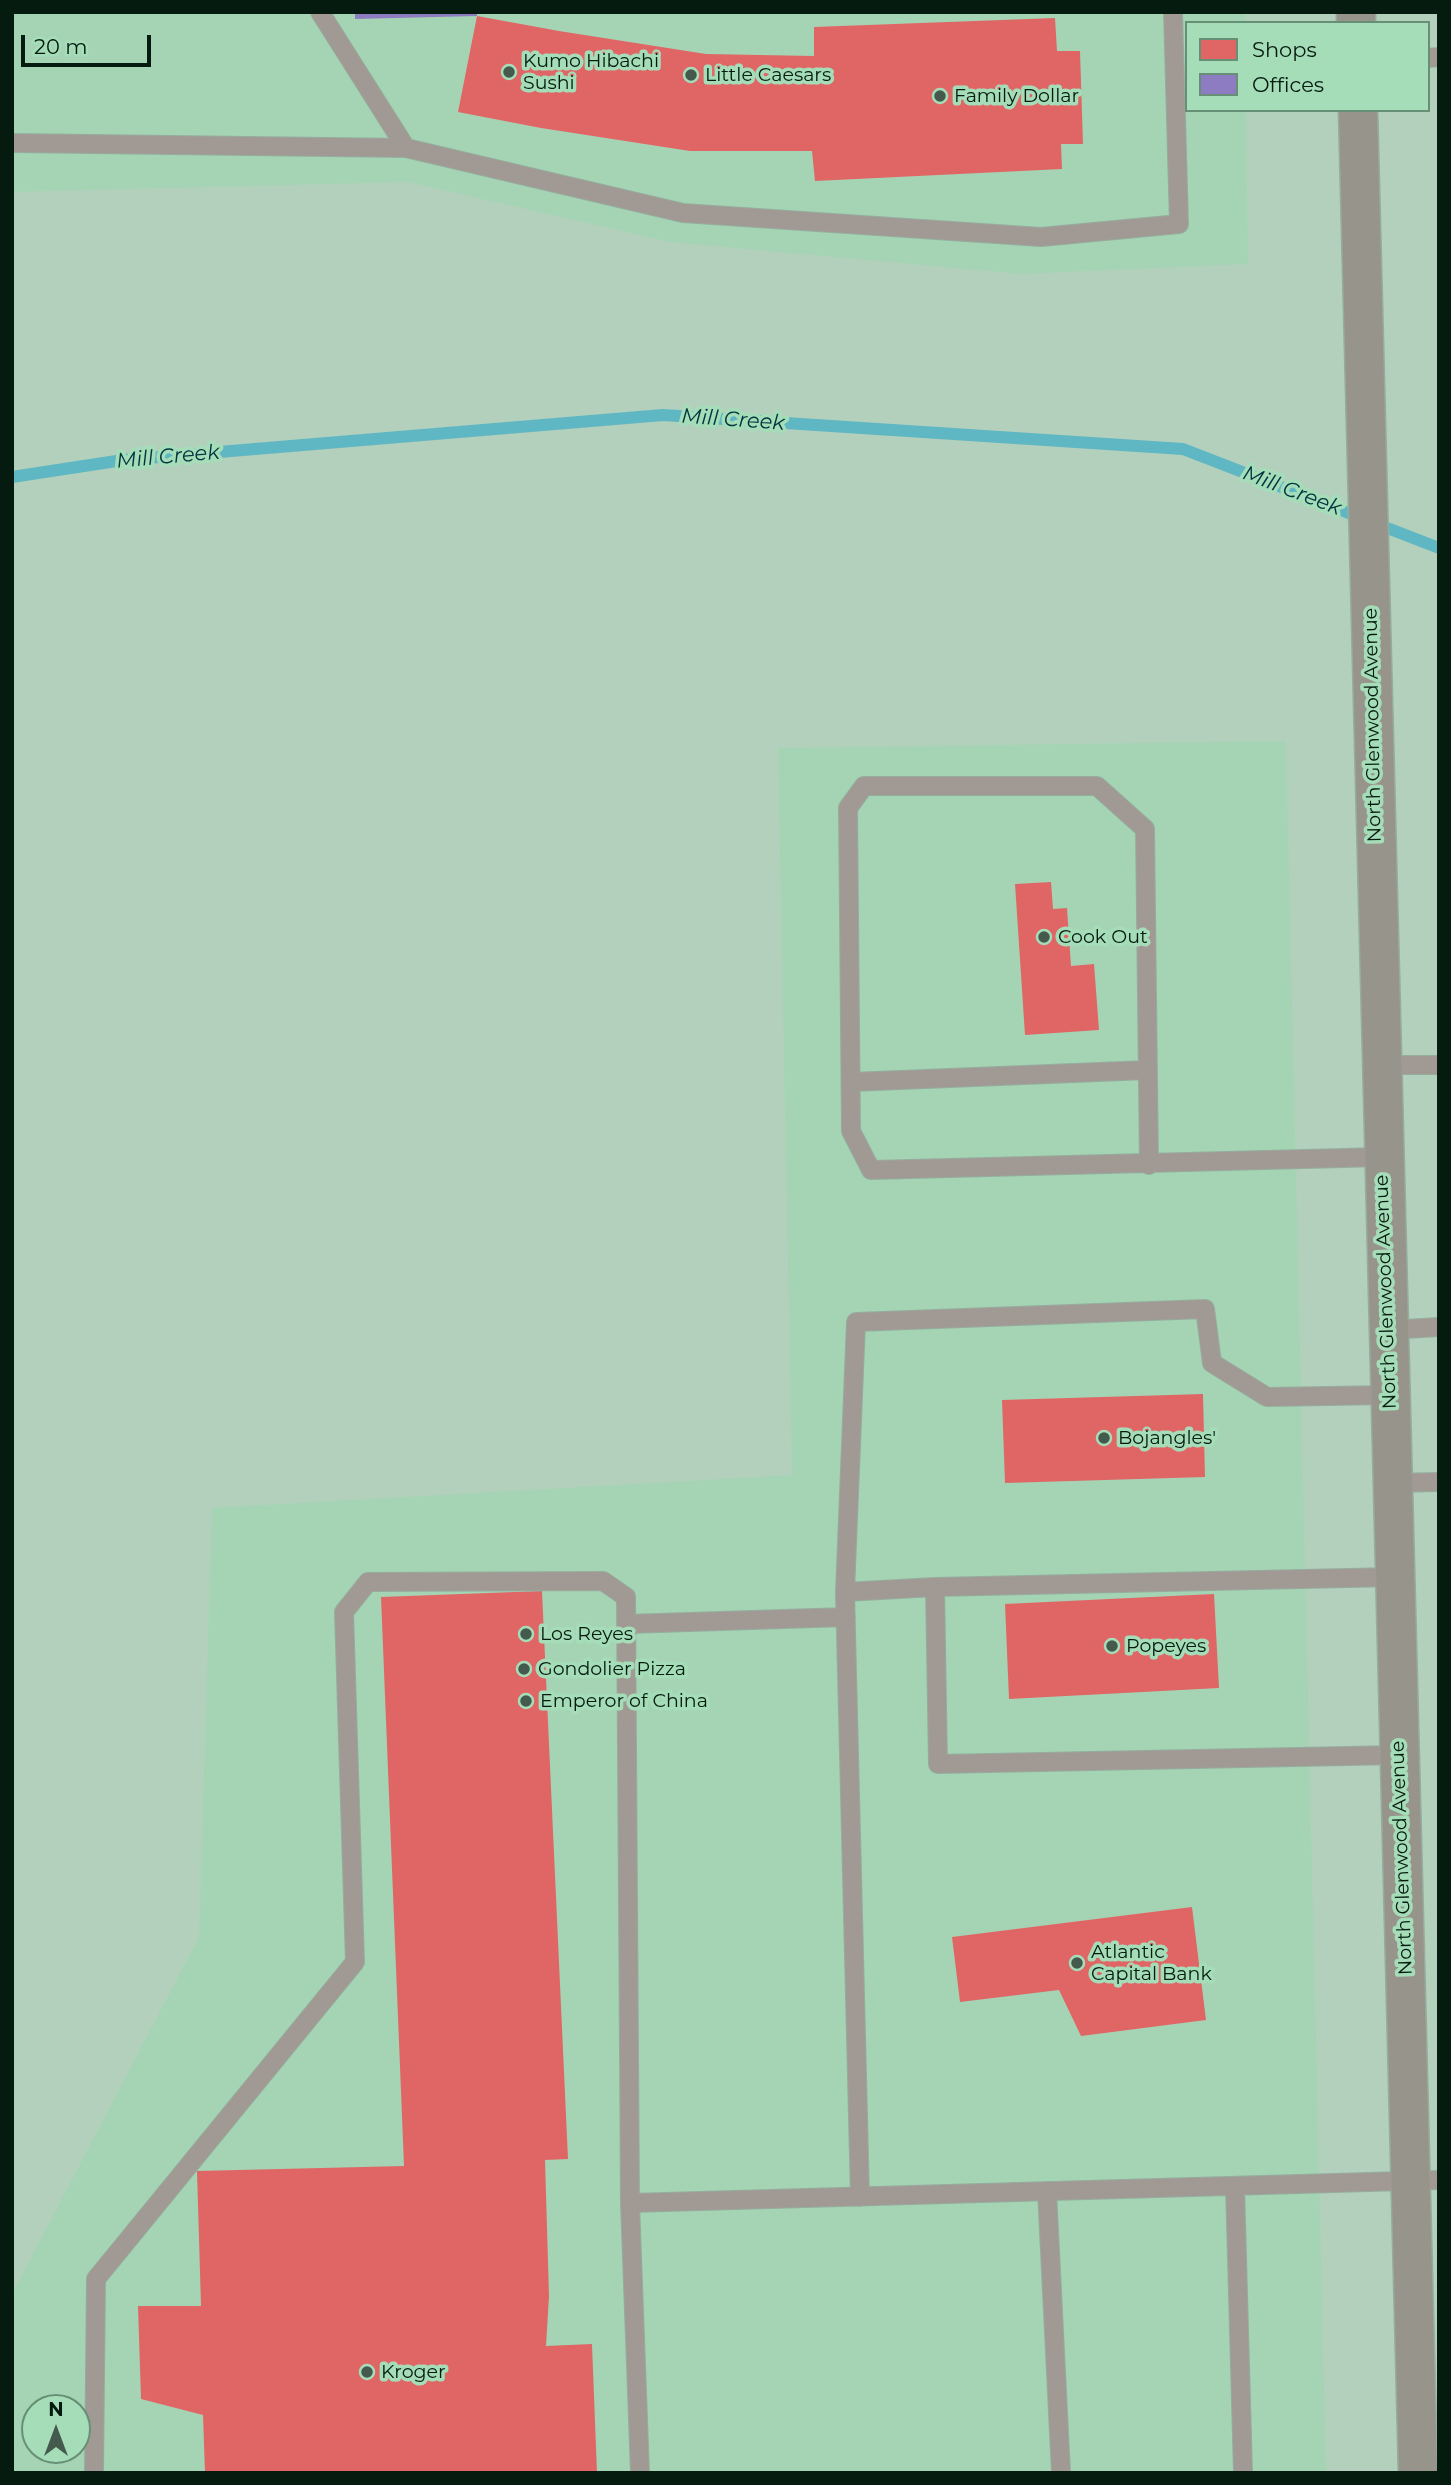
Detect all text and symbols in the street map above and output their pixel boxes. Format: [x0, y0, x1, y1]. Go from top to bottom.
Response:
scale bar [24, 21, 154, 65]
legend [1185, 21, 1430, 112]
text: 20 m [34, 34, 88, 59]
text: Shops [1252, 37, 1317, 62]
place label: Kumo Hibachi Sushi [523, 50, 659, 94]
marker: Kumo Hibachi Sushi [501, 64, 517, 80]
place label: Little Caesars [705, 64, 831, 86]
marker: Little Caesars [683, 67, 699, 83]
text: Offices [1252, 72, 1324, 97]
place label: Family Dollar [954, 85, 1079, 107]
marker: Family Dollar [932, 88, 948, 104]
water label: Mill Creek [680, 404, 786, 436]
water label: Mill Creek [115, 440, 221, 474]
water label: Mill Creek [1239, 461, 1345, 521]
street label: North Glenwood Avenue [1360, 608, 1386, 842]
place label: Cook Out [1058, 926, 1148, 948]
marker: Cook Out [1036, 929, 1052, 945]
street label: North Glenwood Avenue [1371, 1174, 1401, 1410]
place label: Bojangles' [1118, 1427, 1216, 1449]
marker: Bojangles' [1096, 1430, 1112, 1446]
place label: Los Reyes [540, 1623, 633, 1645]
marker: Los Reyes [518, 1626, 534, 1642]
place label: Popeyes [1126, 1635, 1206, 1657]
marker: Popeyes [1104, 1638, 1120, 1654]
place label: Gondolier Pizza [538, 1658, 686, 1680]
marker: Gondolier Pizza [516, 1661, 532, 1677]
place label: Emperor of China [540, 1690, 708, 1712]
marker: Emperor of China [518, 1693, 534, 1709]
street label: North Glenwood Avenue [1387, 1740, 1417, 1976]
place label: Atlantic Capital Bank [1091, 1941, 1212, 1985]
marker: Atlantic Capital Bank [1069, 1955, 1085, 1971]
place label: Kroger [381, 2361, 446, 2383]
marker: Kroger [359, 2364, 375, 2380]
north arrow [21, 2394, 91, 2464]
text: N [48, 2398, 64, 2421]

